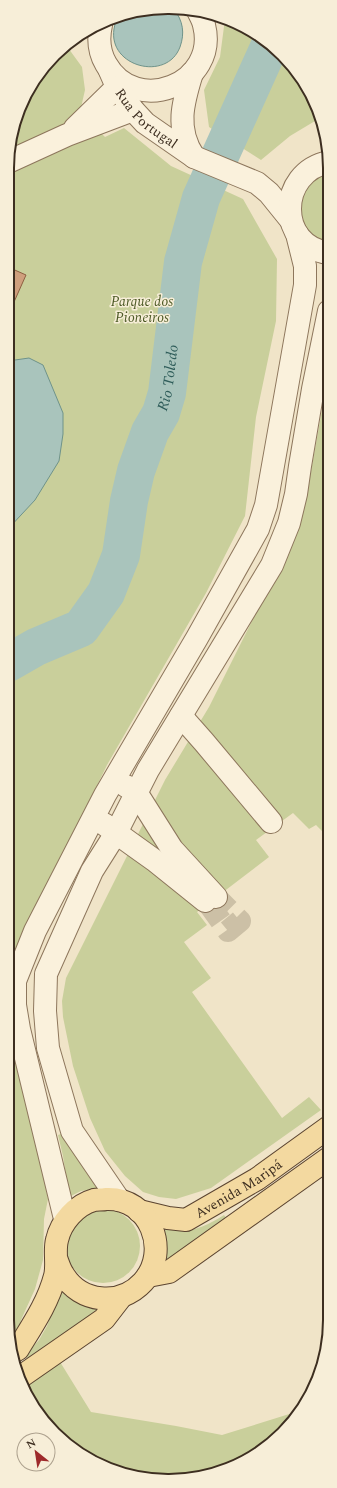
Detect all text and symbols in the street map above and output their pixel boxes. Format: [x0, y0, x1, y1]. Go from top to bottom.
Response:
street label: Rua Portugal [110, 84, 182, 154]
park label: Parque dos Pioneiros [111, 291, 173, 328]
water label: Rio Toledo [151, 343, 185, 414]
street label: Avenida Maripá [191, 1154, 287, 1224]
north arrow [16, 1432, 56, 1472]
text: N [23, 1434, 39, 1453]

